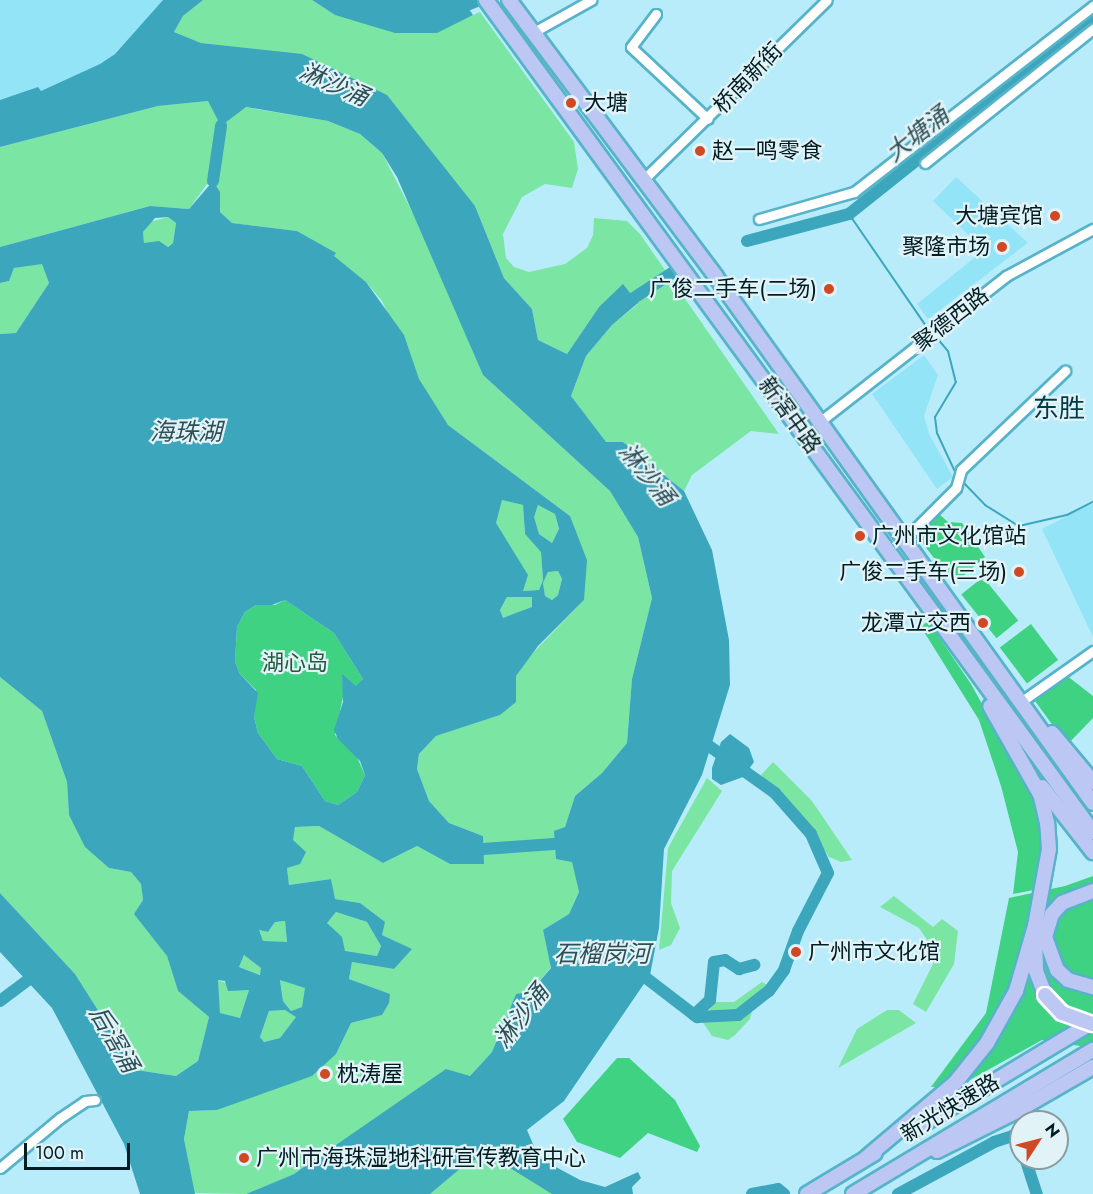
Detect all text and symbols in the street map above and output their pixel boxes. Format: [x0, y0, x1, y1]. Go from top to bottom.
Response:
street label: 桥南新街 [708, 37, 788, 119]
water label: 淋沙涌 [295, 56, 373, 112]
place label: 大塘 [584, 90, 628, 116]
marker: 大塘 [562, 94, 580, 112]
water label: 大塘涌 [880, 100, 954, 168]
place label: 赵一鸣零食 [712, 138, 822, 164]
marker: 赵一鸣零食 [693, 144, 707, 158]
place label: 大塘宾馆 [955, 203, 1043, 229]
marker: 大塘宾馆 [1048, 209, 1062, 223]
place label: 聚隆市场 [902, 234, 990, 260]
marker: 聚隆市场 [995, 240, 1009, 254]
place label: 广俊二手车(二场) [649, 276, 817, 302]
marker: 广俊二手车(二场) [822, 282, 836, 296]
street label: 聚德西路 [908, 282, 994, 356]
street label: 新滘中路 [753, 372, 827, 458]
district label: 东胜 [1033, 393, 1085, 425]
water label: 海珠湖 [150, 418, 222, 446]
water label: 淋沙涌 [613, 437, 681, 511]
place label: 广州市文化馆站 [872, 523, 1026, 549]
marker: 广州市文化馆站 [853, 529, 867, 543]
place label: 广俊二手车(三场) [839, 559, 1007, 585]
marker: 广俊二手车(三场) [1012, 565, 1026, 579]
place label: 龙潭立交西 [861, 610, 971, 636]
marker: 龙潭立交西 [976, 616, 990, 630]
park label: 湖心岛 [262, 650, 328, 676]
place label: 广州市文化馆 [808, 939, 940, 965]
water label: 石榴岗河 [554, 940, 650, 968]
marker: 广州市文化馆 [789, 945, 803, 959]
water label: 淋沙涌 [487, 979, 555, 1053]
water label: 后滘涌 [84, 1001, 144, 1077]
place label: 枕涛屋 [337, 1061, 403, 1087]
marker: 枕涛屋 [318, 1067, 332, 1081]
street label: 新光快速路 [896, 1068, 1004, 1148]
north arrow [1009, 1110, 1069, 1170]
text: N [1039, 1118, 1065, 1142]
scale bar [27, 1131, 134, 1169]
text: 100 m [35, 1140, 84, 1166]
place label: 广州市海珠湿地科研宣传教育中心 [256, 1145, 586, 1171]
marker: 广州市海珠湿地科研宣传教育中心 [237, 1151, 251, 1165]

